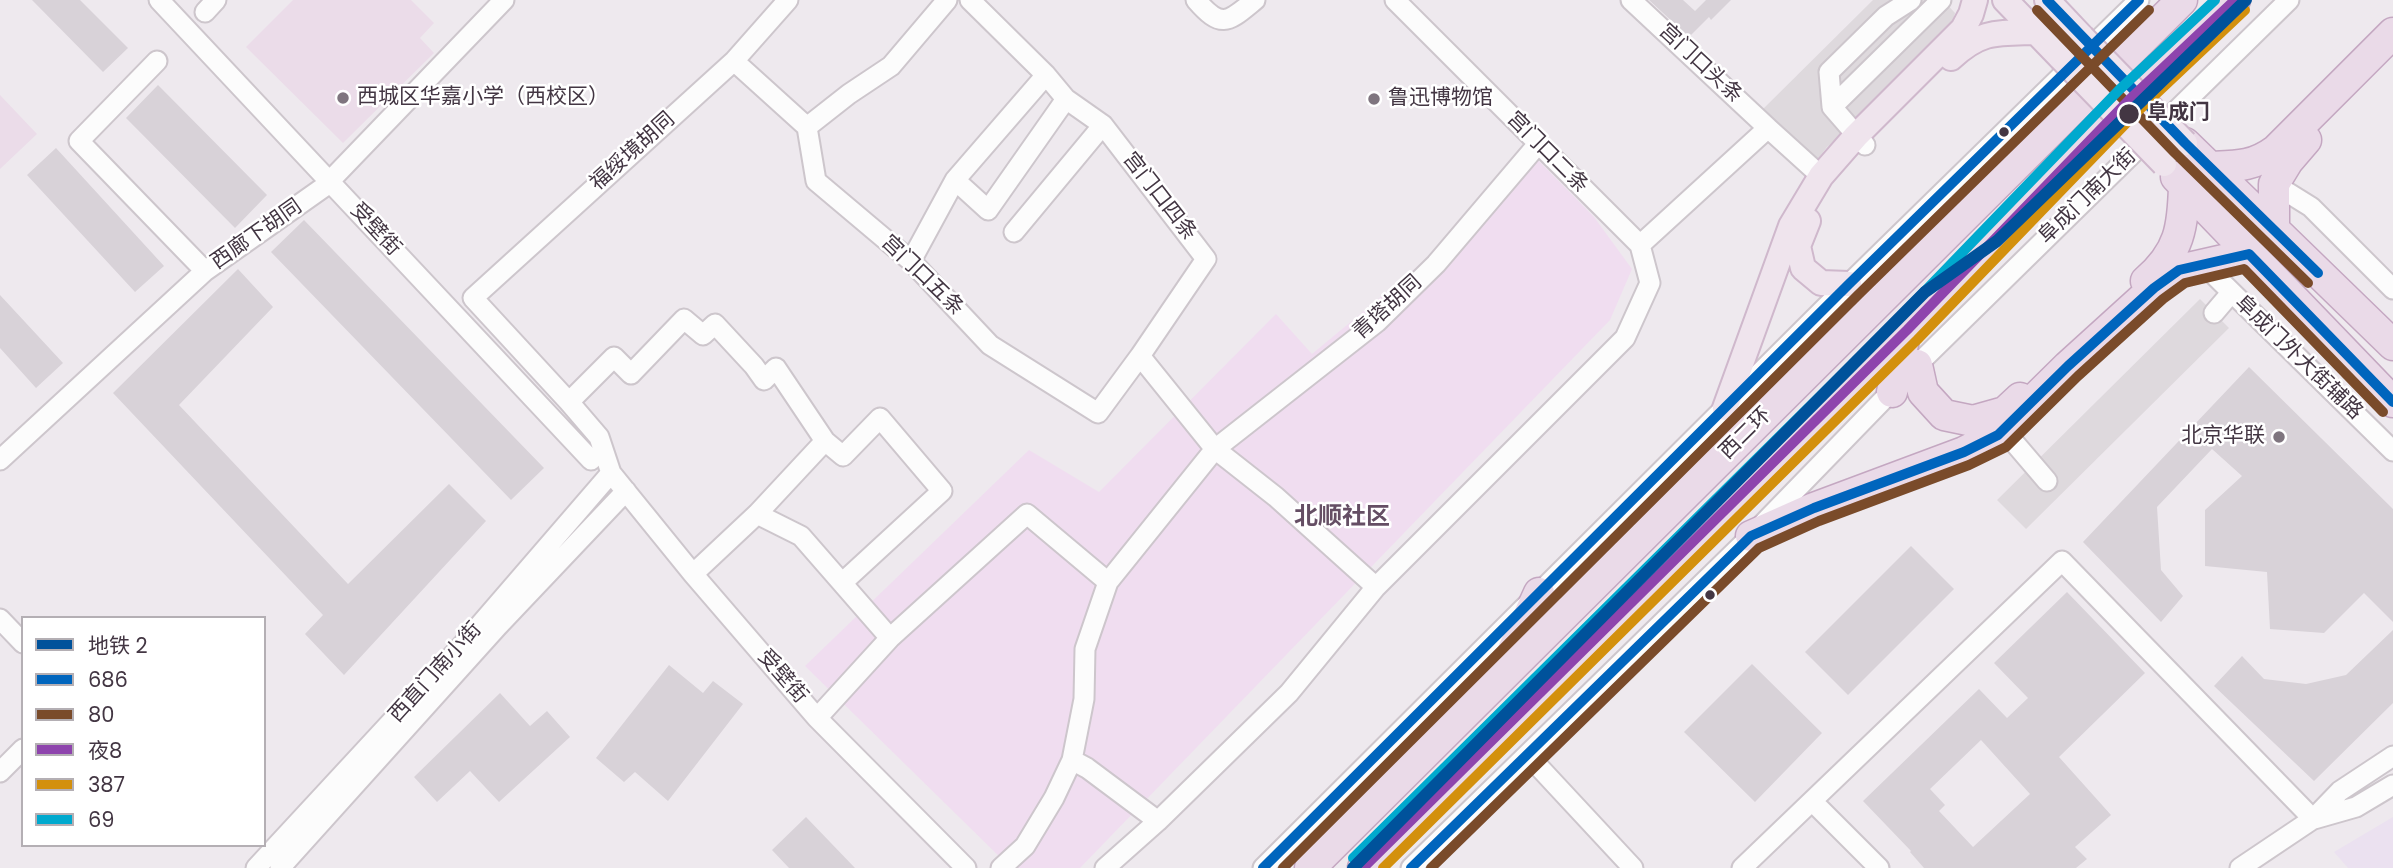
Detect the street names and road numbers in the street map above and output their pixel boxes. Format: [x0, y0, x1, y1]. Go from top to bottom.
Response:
street label: 宫门口头条 [1653, 19, 1747, 109]
street label: 宫门口二条 [1501, 107, 1593, 199]
street label: 福绥境胡同 [586, 108, 680, 196]
street label: 阜成门南大街 [2034, 144, 2142, 250]
street label: 宫门口四条 [1117, 148, 1201, 246]
street label: 西廊下胡同 [207, 195, 307, 275]
street label: 受壁街 [344, 198, 406, 262]
street label: 宫门口五条 [875, 230, 969, 322]
street label: 青塔胡同 [1348, 271, 1428, 345]
street label: 阜成门外大街辅路 [2229, 291, 2367, 425]
street label: 西二环 [1715, 403, 1777, 465]
street label: 西直门南小街 [384, 618, 488, 728]
street label: 受壁街 [752, 645, 812, 709]

